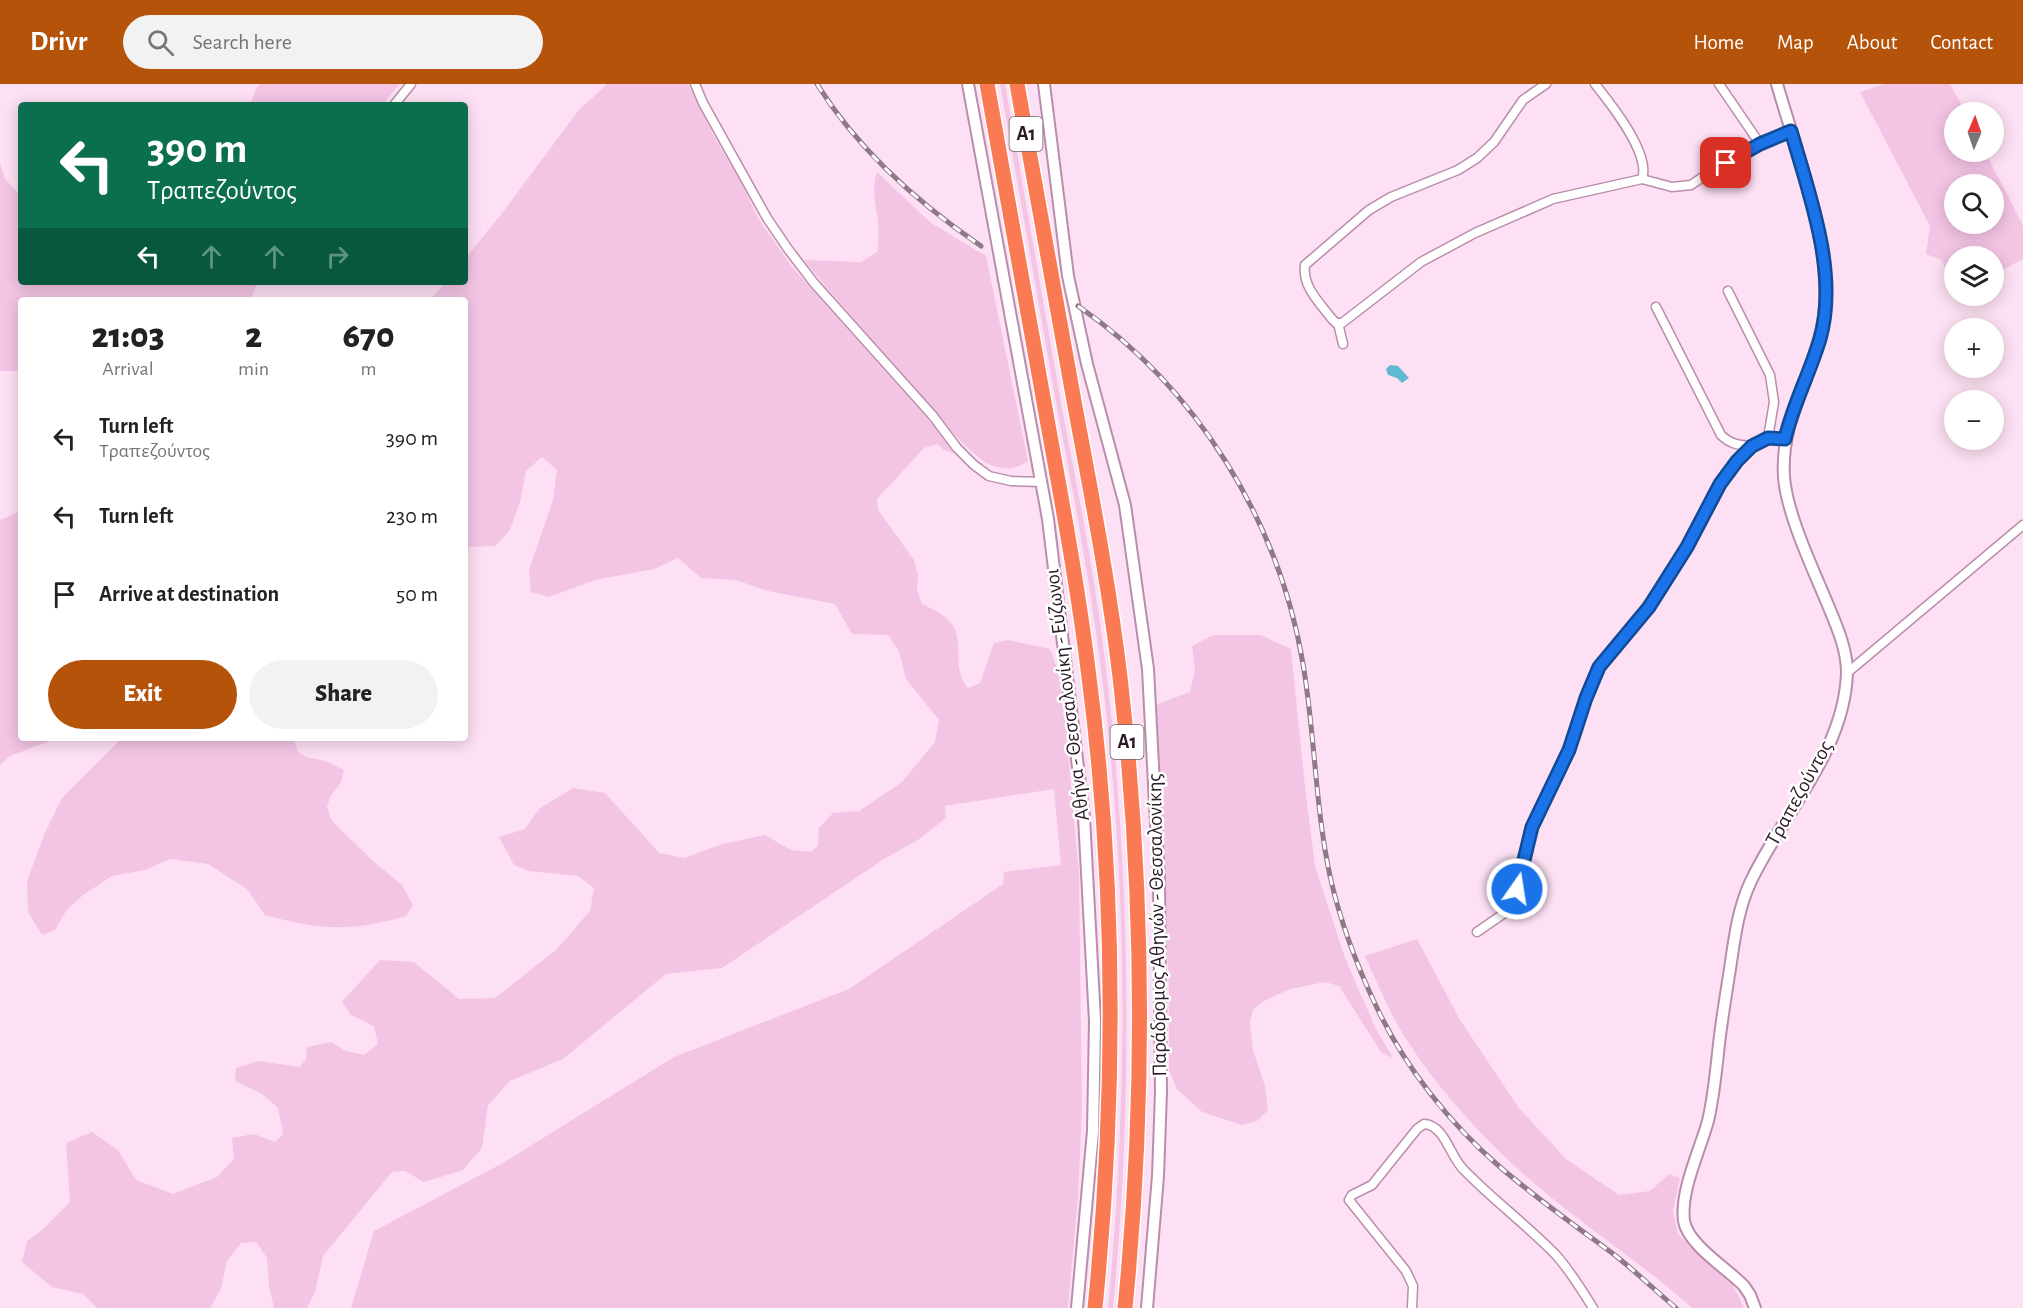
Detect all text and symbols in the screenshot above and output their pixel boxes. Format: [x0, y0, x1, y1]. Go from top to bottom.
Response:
search box [123, 15, 543, 69]
icon: search [144, 26, 177, 59]
text: Drivr [30, 28, 87, 56]
text: Search here [192, 31, 292, 53]
text: Home [1693, 32, 1744, 53]
text: Map [1777, 32, 1814, 53]
text: About [1847, 32, 1897, 53]
text: Contact [1930, 32, 1993, 53]
north arrow [1944, 102, 2004, 162]
map controls [1944, 102, 2004, 450]
road number: Α1 [1010, 117, 1042, 151]
icon: left [48, 126, 126, 204]
text: 390 m [147, 128, 248, 170]
pin [1700, 137, 1751, 188]
icon: arrive [1709, 146, 1742, 179]
button: search [1944, 174, 2004, 234]
text: Τραπεζούντος [147, 177, 297, 204]
icon: left [132, 240, 165, 273]
icon: ahead [195, 240, 228, 273]
icon: ahead [258, 240, 291, 273]
icon: right [321, 240, 354, 273]
button: layers [1944, 246, 2004, 306]
text: 21:03 [91, 318, 165, 354]
text: 2 [245, 318, 262, 354]
text: 670 [343, 318, 395, 354]
button: + [1944, 318, 2004, 378]
text: Arrival [102, 359, 154, 379]
text: min [238, 359, 269, 379]
text: m [361, 359, 377, 379]
button: − [1944, 390, 2004, 450]
text: Turn left [99, 415, 173, 437]
icon: left [48, 422, 81, 455]
text: 390 m [386, 427, 438, 449]
text: Τραπεζούντος [99, 441, 210, 461]
icon: left [48, 500, 81, 533]
text: Turn left [99, 505, 173, 527]
text: 230 m [386, 505, 438, 527]
street label: Αθήνα - Θεσσαλονίκη - Εύζωνοι [1041, 568, 1093, 822]
icon: arrive [48, 578, 81, 611]
text: Arrive at destination [99, 583, 279, 605]
text: 50 m [396, 583, 438, 605]
button: Exit [48, 660, 237, 729]
button: Share [249, 660, 438, 729]
road number: Α1 [1110, 725, 1144, 759]
street label: Τραπεζούντος [1762, 737, 1836, 849]
street label: Παράδρομος Αθηνών - Θεσσαλονίκης [1144, 773, 1170, 1077]
position arrow [1485, 857, 1549, 921]

